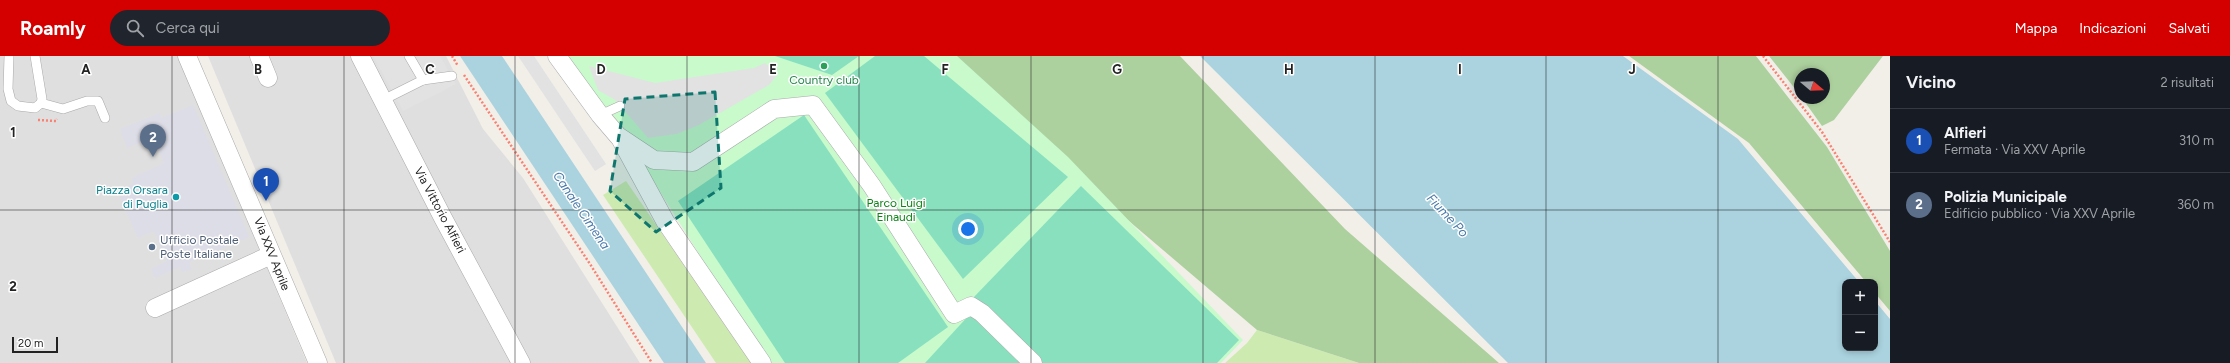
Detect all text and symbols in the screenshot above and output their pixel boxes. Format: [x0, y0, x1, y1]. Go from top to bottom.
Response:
search box [110, 10, 390, 46]
text: Roamly [20, 17, 86, 40]
icon: search [124, 17, 146, 39]
text: Cerca qui [156, 19, 220, 37]
text: Mappa [2015, 20, 2057, 37]
text: Indicazioni [2079, 20, 2146, 37]
text: Salvati [2168, 20, 2210, 37]
marker: Country club [819, 61, 829, 71]
text: A [81, 62, 91, 77]
text: B [254, 62, 262, 77]
text: C [425, 62, 435, 77]
text: D [596, 62, 606, 77]
text: E [769, 62, 777, 77]
text: F [941, 62, 949, 77]
text: G [1112, 62, 1122, 77]
text: H [1284, 62, 1294, 77]
text: I [1458, 62, 1462, 77]
text: J [1628, 62, 1636, 77]
north arrow [1794, 68, 1830, 104]
text: Vicino [1906, 72, 1956, 92]
place label: Country club [789, 73, 859, 87]
text: 2 risultati [2160, 75, 2214, 90]
pin: 2 [140, 124, 166, 157]
text: Alfieri [1944, 124, 1986, 142]
text: 1 [10, 125, 16, 140]
text: 1 [1916, 133, 1922, 148]
text: 310 m [2179, 133, 2214, 148]
text: Fermata · Via XXV Aprile [1944, 142, 2085, 157]
street label: Via Vittorio Alfieri [411, 165, 469, 255]
pin: 1 [253, 168, 279, 201]
water label: Canale Cimena [550, 169, 613, 252]
place label: Piazza Orsara di Puglia [96, 183, 168, 211]
text: Polizia Municipale [1944, 188, 2067, 206]
water label: Fiume Po [1424, 191, 1472, 240]
marker: Piazza Orsara di Puglia [171, 192, 181, 202]
park label: Parco Luigi Einaudi [867, 196, 925, 224]
text: 2 [1915, 197, 1923, 212]
text: 360 m [2177, 197, 2214, 212]
text: Edificio pubblico · Via XXV Aprile [1944, 206, 2135, 221]
street label: Via XXV Aprile [251, 215, 293, 293]
your location [958, 219, 978, 239]
place label: Ufficio Postale Poste Italiane [160, 233, 239, 261]
marker: Ufficio Postale Poste Italiane [147, 242, 157, 252]
text: 2 [9, 279, 17, 294]
map controls [1842, 279, 1878, 351]
button: + [1842, 279, 1878, 315]
button: − [1842, 315, 1878, 351]
scale bar [12, 335, 58, 354]
text: 20 m [18, 337, 43, 350]

